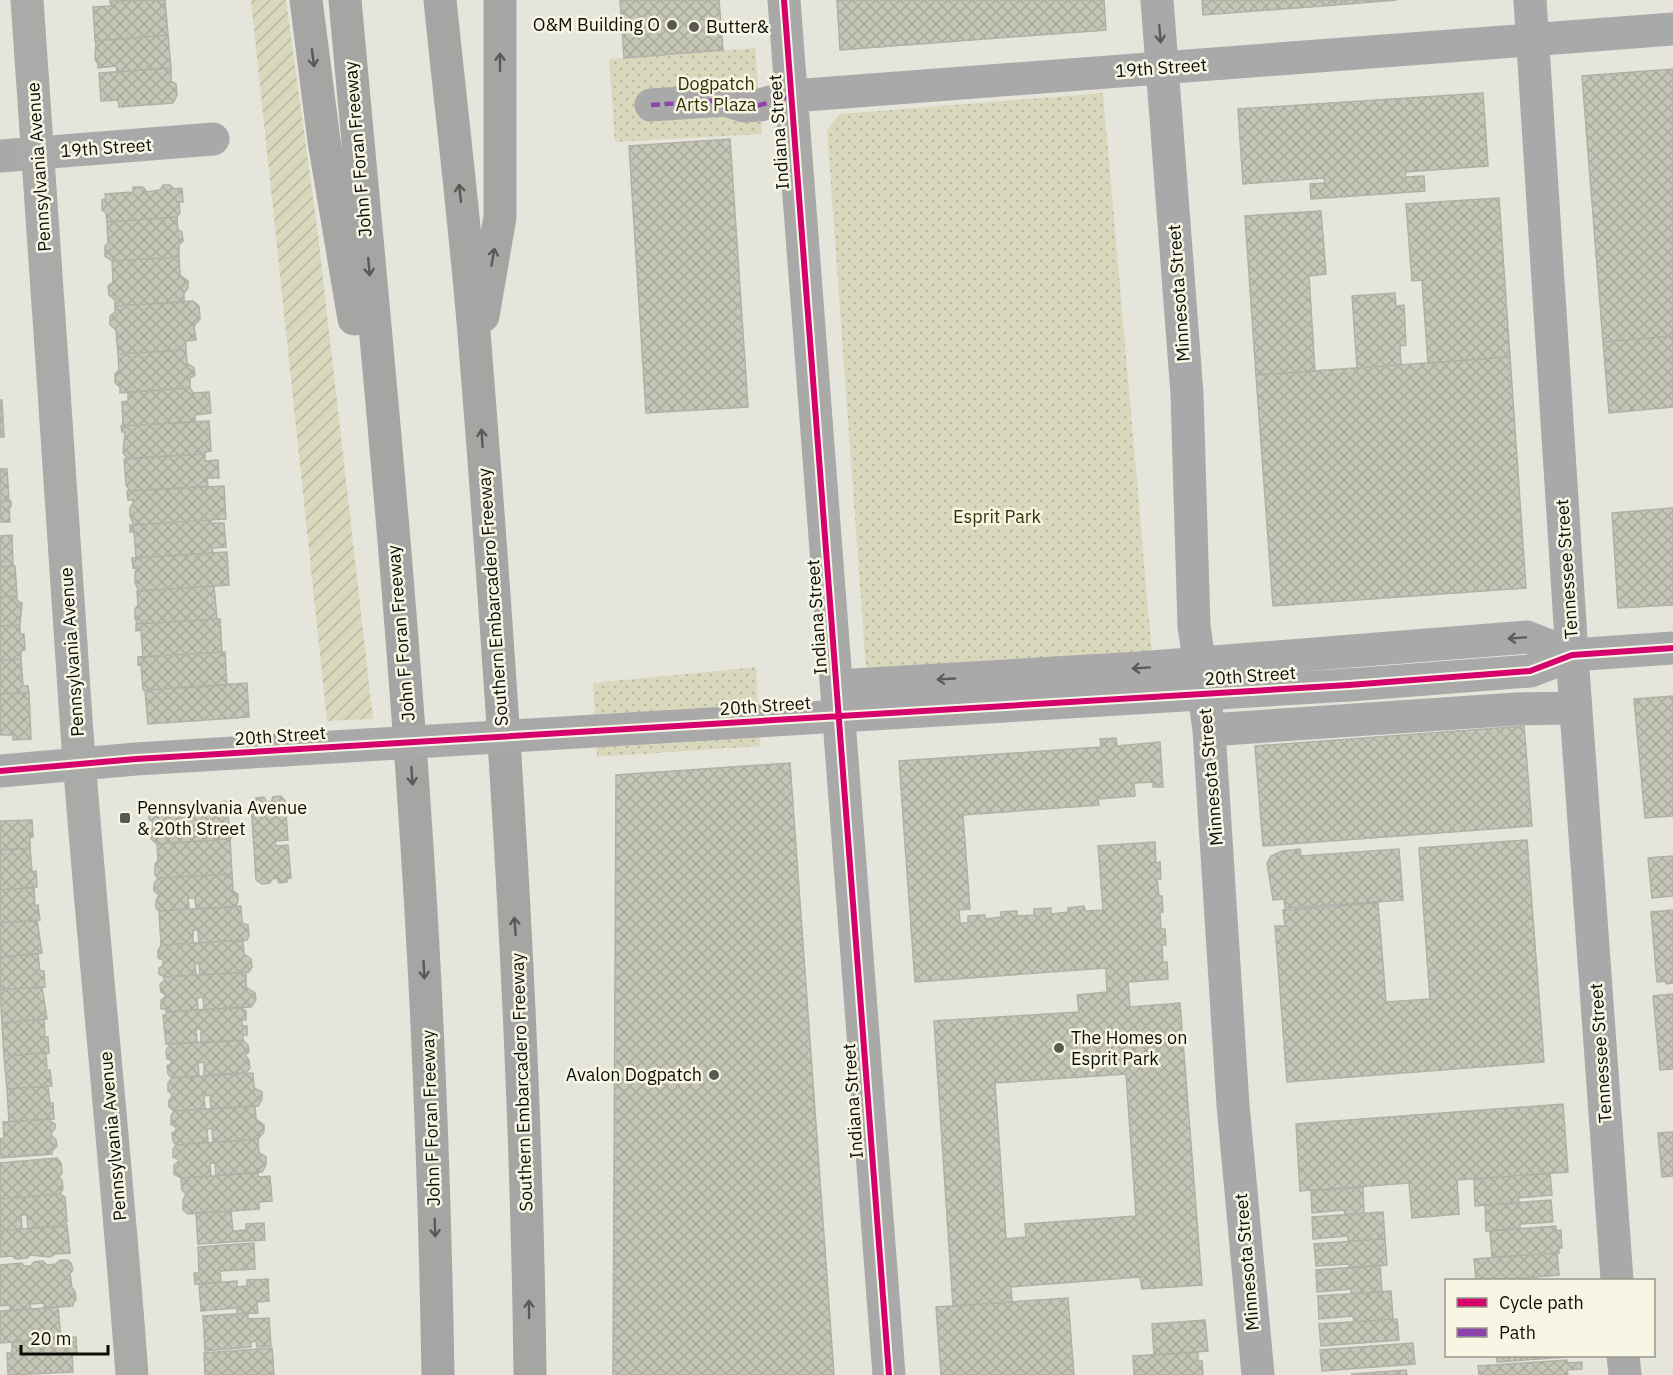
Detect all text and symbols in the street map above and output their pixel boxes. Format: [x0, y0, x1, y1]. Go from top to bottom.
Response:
place label: O&M Building O [533, 13, 660, 36]
place label: Butter& [706, 15, 770, 38]
marker: O&M Building O [665, 18, 679, 32]
marker: Butter& [687, 20, 701, 34]
one-way arrow [1154, 24, 1165, 44]
one-way arrow [308, 48, 319, 67]
one-way arrow [494, 53, 506, 73]
street label: 19th Street [1114, 53, 1208, 82]
street label: John F Foran Freeway [338, 60, 377, 238]
park label: Dogpatch Arts Plaza [676, 72, 757, 116]
street label: Indiana Street [763, 74, 794, 190]
street label: Pennsylvania Avenue [21, 81, 56, 253]
street label: 19th Street [59, 133, 153, 162]
one-way arrow [454, 184, 465, 204]
street label: Minnesota Street [1162, 223, 1195, 363]
one-way arrow [488, 247, 499, 267]
one-way arrow [364, 257, 375, 277]
one-way arrow [476, 428, 487, 448]
street label: Southern Embarcadero Freeway [472, 467, 513, 727]
street label: Tennessee Street [1550, 498, 1583, 640]
park label: Esprit Park [953, 505, 1041, 528]
street label: John F Foran Freeway [381, 544, 420, 722]
street label: Indiana Street [801, 559, 832, 675]
street label: Pennsylvania Avenue [54, 566, 89, 738]
one-way arrow [1508, 633, 1528, 644]
street label: 20th Street [1203, 661, 1297, 690]
one-way arrow [1131, 663, 1151, 674]
one-way arrow [937, 674, 957, 685]
street label: 20th Street [718, 691, 812, 720]
street label: Minnesota Street [1193, 707, 1228, 847]
street label: 20th Street [233, 721, 327, 750]
one-way arrow [407, 765, 418, 785]
place label: Pennsylvania Avenue & 20th Street [137, 796, 307, 840]
marker: Pennsylvania Avenue & 20th Street [118, 811, 132, 825]
one-way arrow [510, 916, 521, 936]
street label: Southern Embarcadero Freeway [505, 952, 538, 1212]
one-way arrow [419, 960, 430, 980]
street label: Tennessee Street [1584, 982, 1617, 1124]
place label: The Homes on Esprit Park [1071, 1026, 1187, 1070]
street label: John F Foran Freeway [416, 1029, 445, 1207]
marker: The Homes on Esprit Park [1052, 1041, 1066, 1055]
street label: Indiana Street [837, 1043, 868, 1159]
street label: Pennsylvania Avenue [94, 1050, 131, 1222]
place label: Avalon Dogpatch [566, 1063, 702, 1086]
marker: Avalon Dogpatch [707, 1068, 721, 1082]
street label: Minnesota Street [1229, 1192, 1264, 1332]
one-way arrow [429, 1217, 441, 1237]
legend [1445, 1279, 1655, 1357]
text: Cycle path [1499, 1291, 1584, 1314]
one-way arrow [523, 1300, 535, 1320]
scale bar [21, 1318, 108, 1356]
text: Path [1499, 1321, 1536, 1344]
text: 20 m [30, 1327, 72, 1350]

